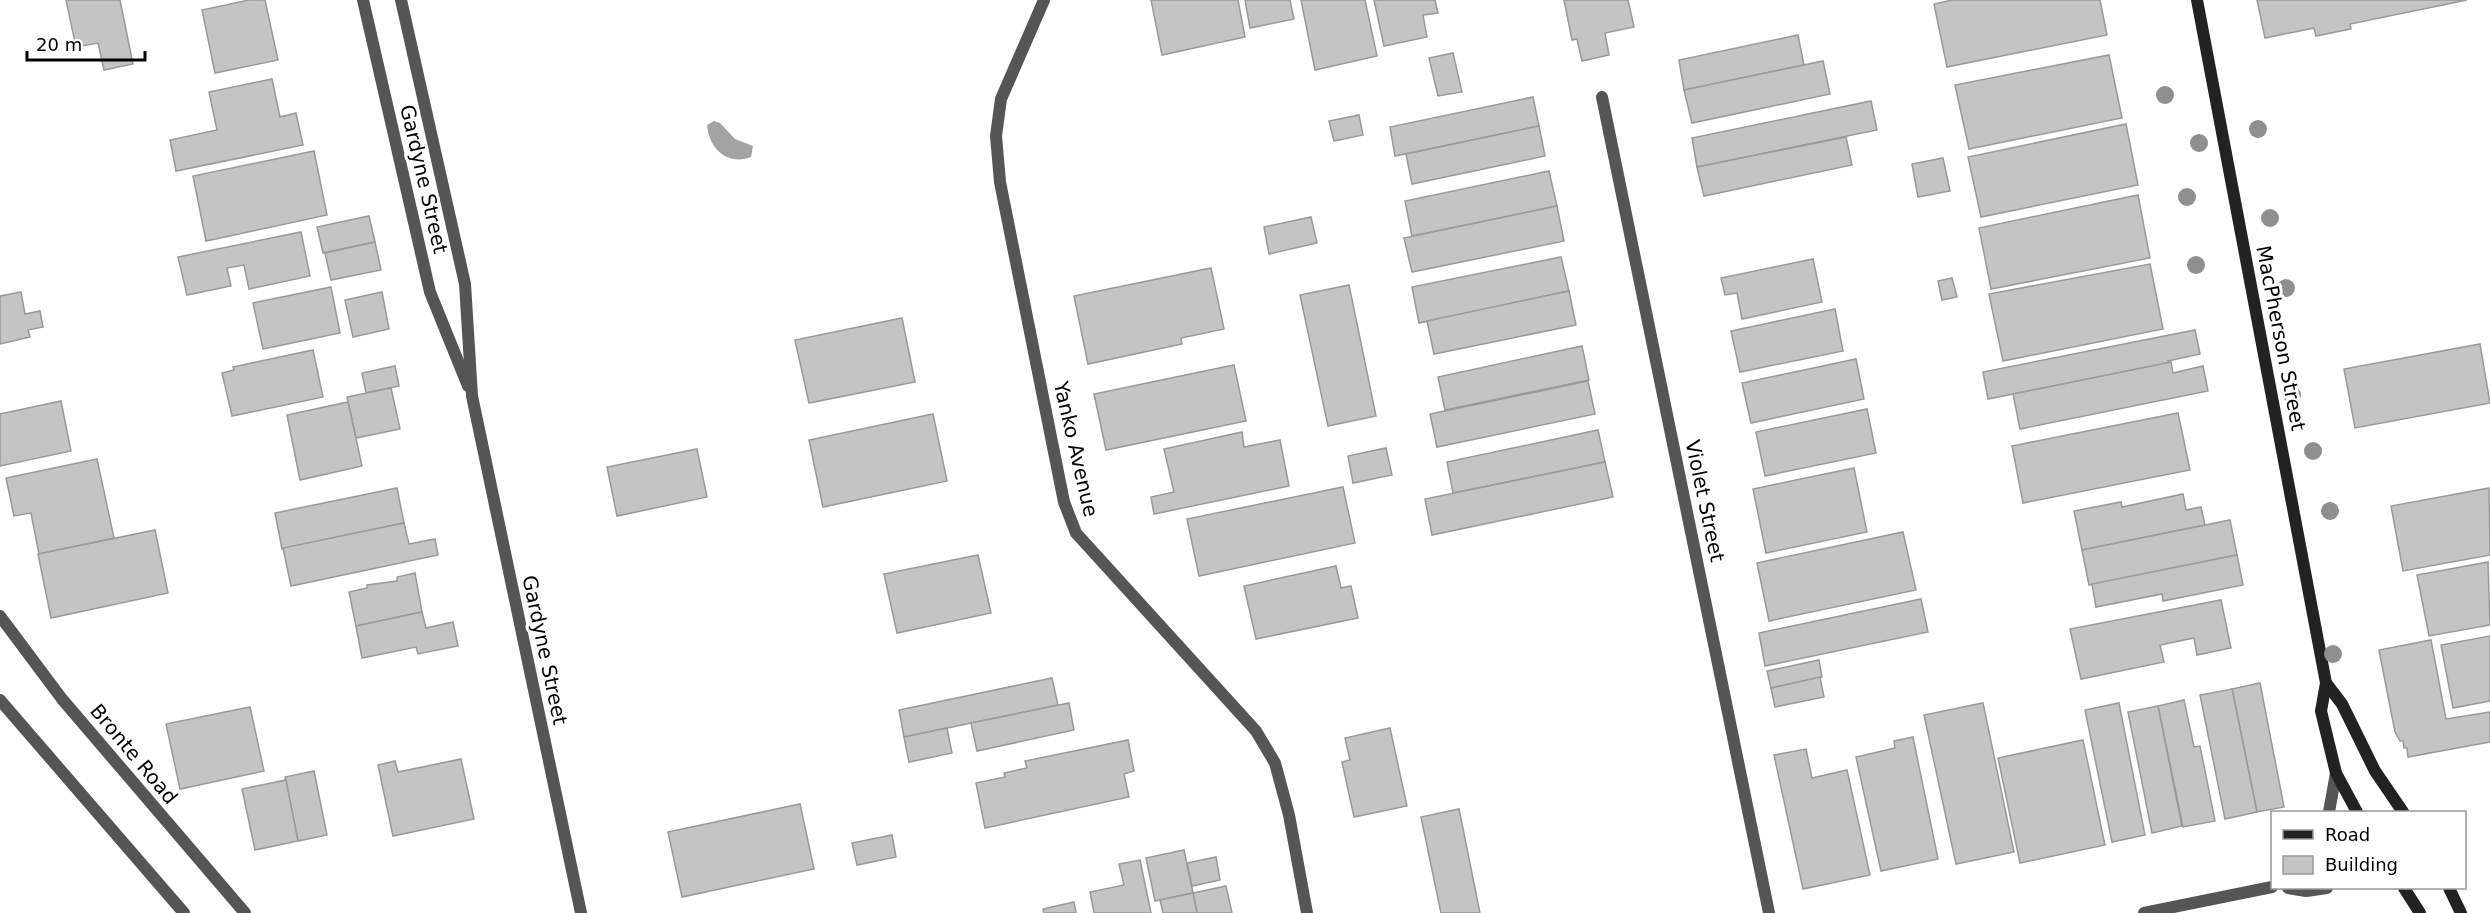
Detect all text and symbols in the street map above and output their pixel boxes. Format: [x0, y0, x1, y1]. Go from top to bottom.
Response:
scale bar [27, 24, 146, 62]
text: 20 m [36, 34, 82, 55]
street label: Gardyne Street [395, 102, 453, 256]
street label: MacPherson Street [2251, 243, 2311, 433]
street label: Yanko Avenue [1049, 378, 1103, 519]
street label: Violet Street [1680, 438, 1730, 564]
street label: Gardyne Street [517, 573, 573, 727]
street label: Bronte Road [85, 699, 183, 809]
legend [2271, 811, 2466, 889]
text: Road [2325, 824, 2370, 845]
text: Building [2325, 854, 2398, 875]

